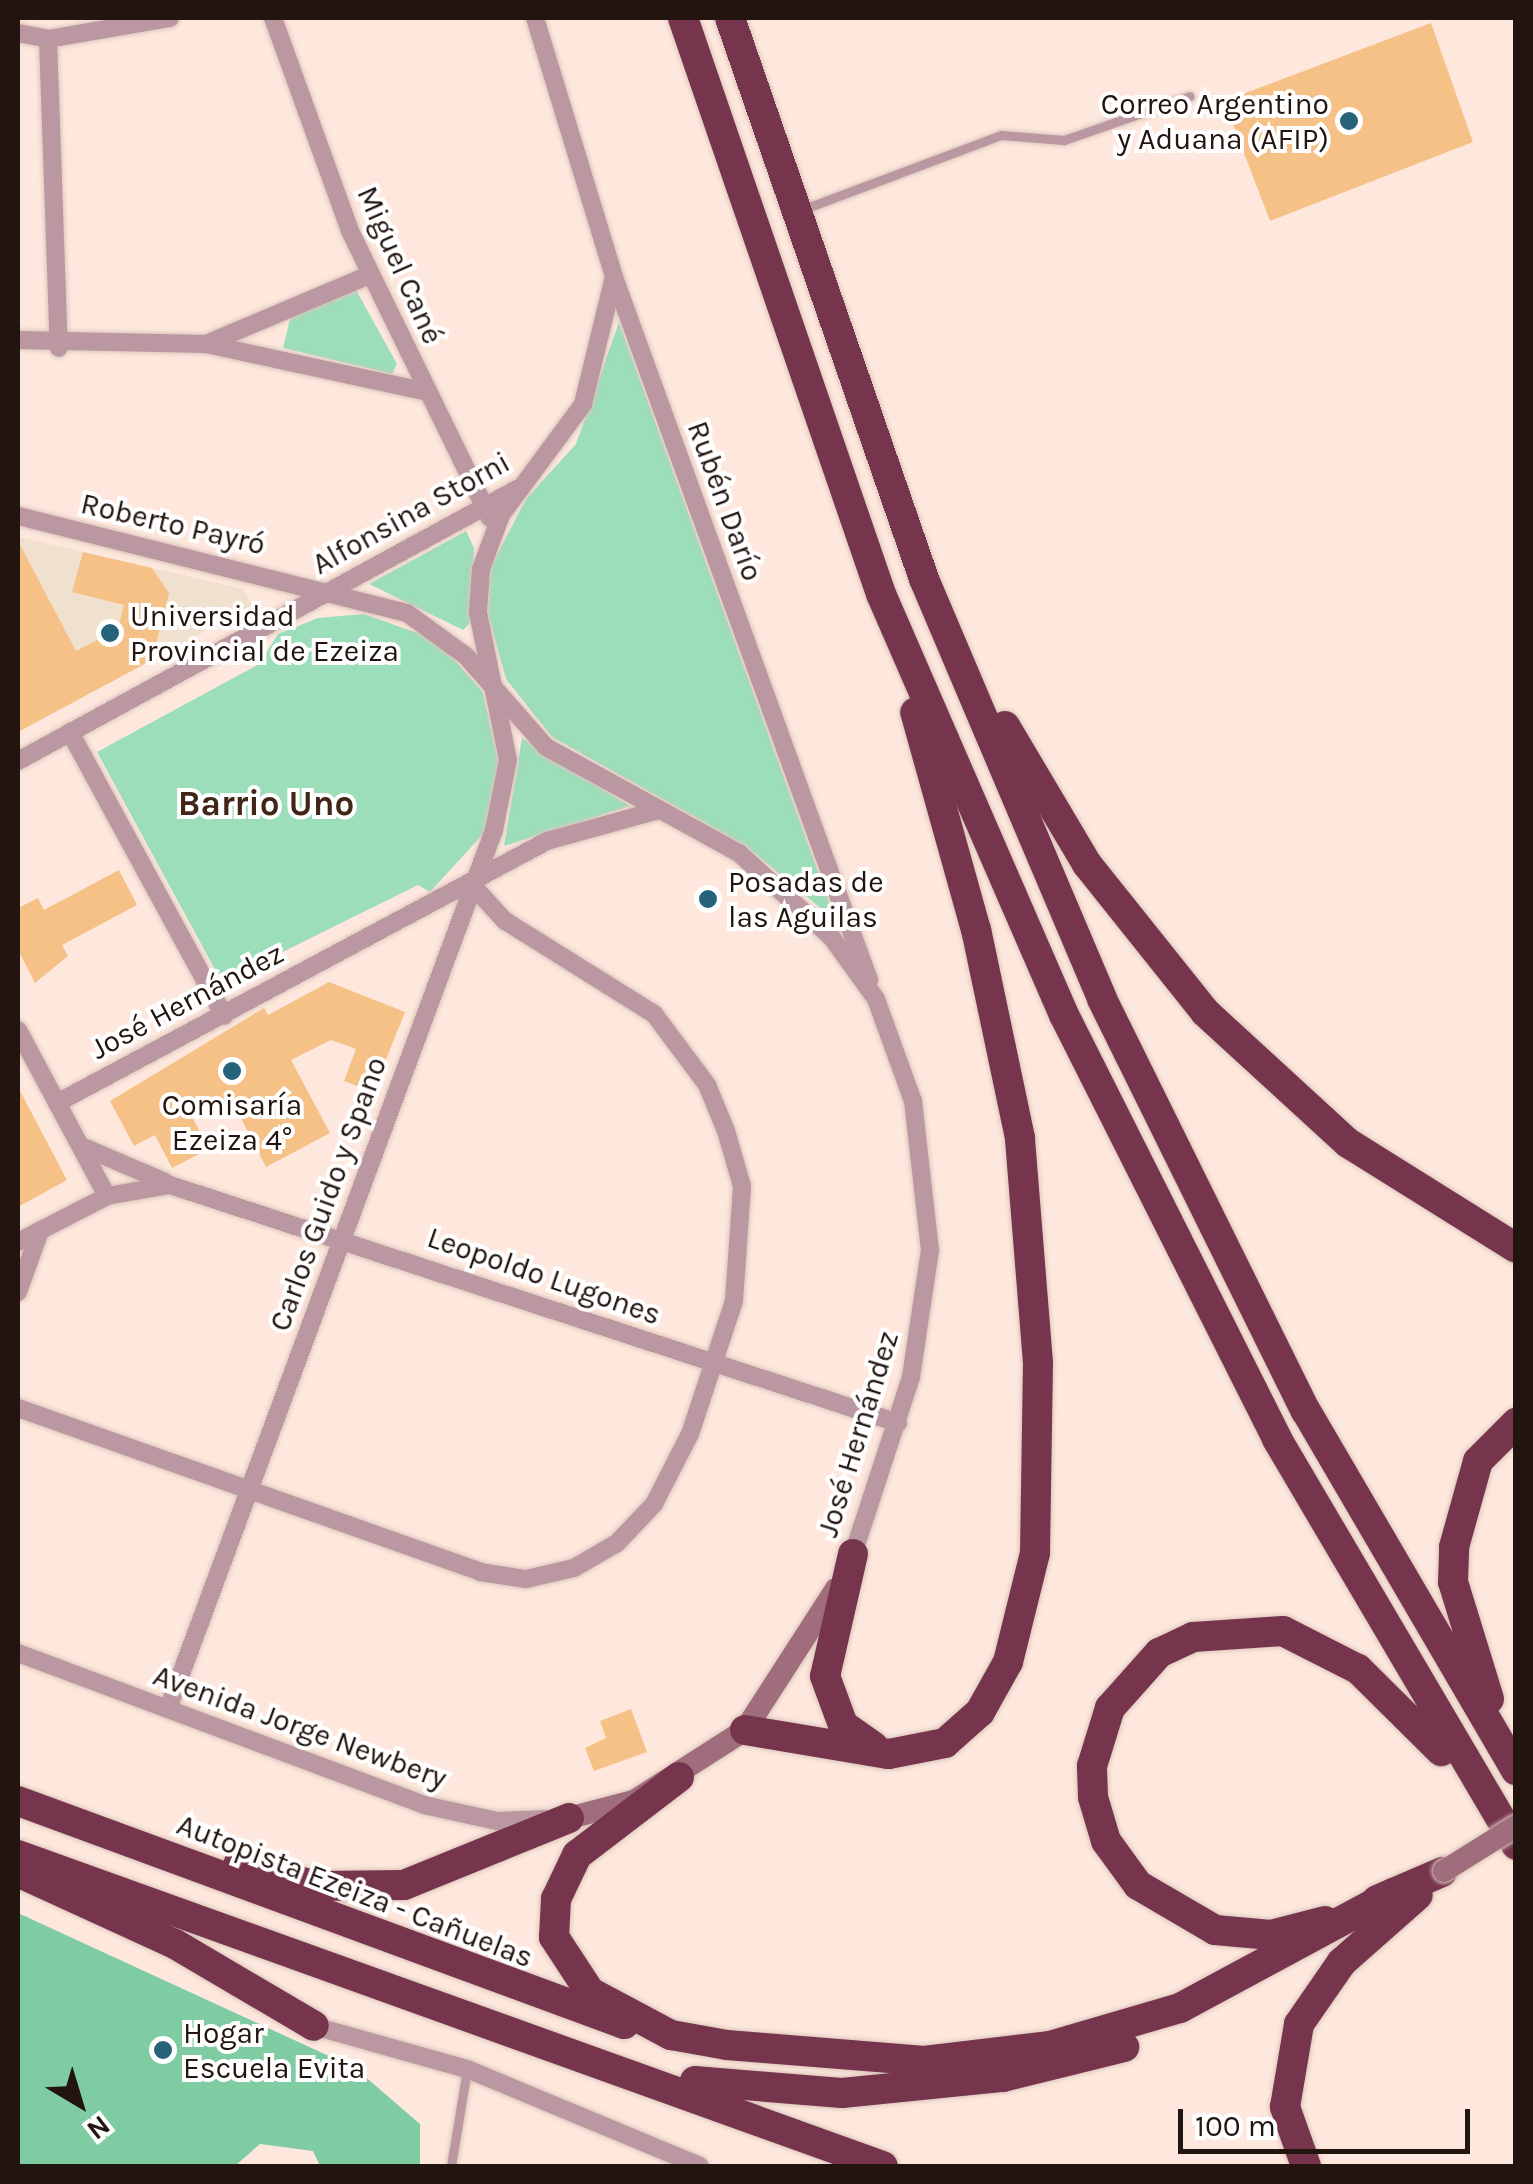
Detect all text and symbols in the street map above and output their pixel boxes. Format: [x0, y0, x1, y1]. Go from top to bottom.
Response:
place label: Correo Argentino y Aduana (AFIP) [1101, 86, 1329, 156]
marker: Correo Argentino y Aduana (AFIP) [1338, 110, 1360, 132]
street label: Miguel Cané [349, 181, 451, 349]
street label: Rubén Darío [679, 416, 771, 586]
street label: Alfonsina Storni [306, 444, 516, 582]
street label: Roberto Payró [77, 485, 269, 563]
place label: Universidad Provincial de Ezeiza [130, 598, 399, 668]
marker: Universidad Provincial de Ezeiza [99, 622, 121, 644]
district label: Barrio Uno [178, 783, 354, 825]
place label: Posadas de las Aguilas [728, 864, 884, 934]
marker: Posadas de las Aguilas [697, 888, 719, 910]
street label: José Hernández [84, 935, 290, 1067]
street label: Carlos Guido y Spano [262, 1052, 394, 1336]
marker: Comisaría Ezeiza 4° [221, 1060, 243, 1082]
place label: Comisaría Ezeiza 4° [162, 1087, 302, 1158]
street label: Leopoldo Lugones [423, 1219, 665, 1333]
street label: José Hernández [810, 1327, 906, 1541]
street label: Avenida Jorge Newbery [148, 1657, 452, 1797]
street label: Autopista Ezeiza - Cañuelas [172, 1806, 538, 1976]
place label: Hogar Escuela Evita [183, 2015, 365, 2086]
marker: Hogar Escuela Evita [152, 2039, 174, 2061]
north arrow [30, 2054, 130, 2154]
scale bar [1183, 2089, 1476, 2151]
text: 100 m [1195, 2108, 1276, 2144]
text: N [81, 2109, 117, 2147]

